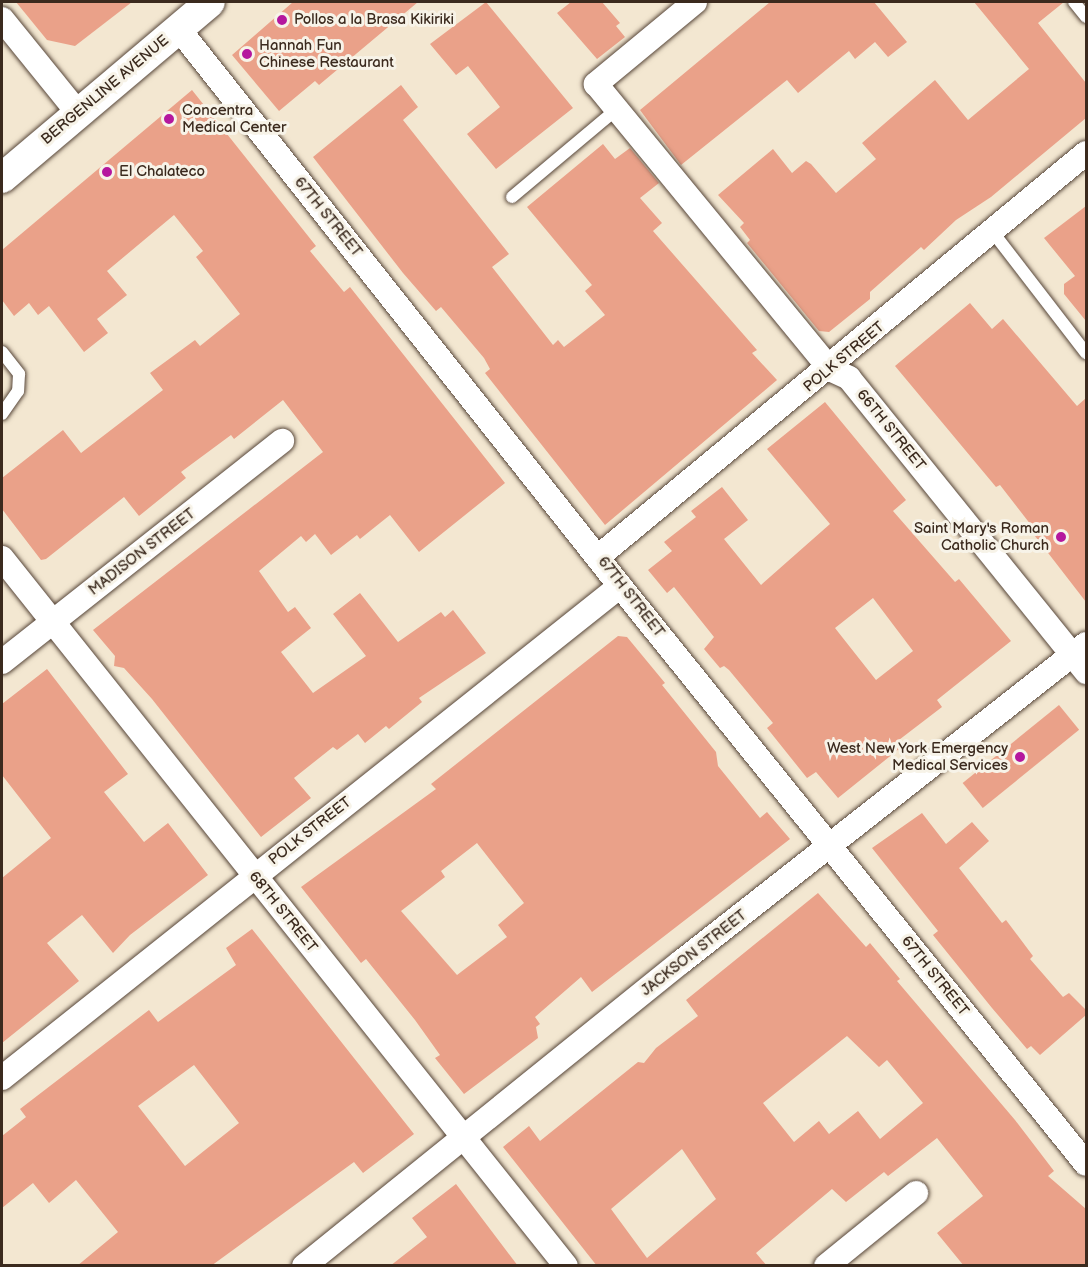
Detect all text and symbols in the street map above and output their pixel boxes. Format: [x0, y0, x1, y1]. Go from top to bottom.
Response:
place label: Pollos a la Brasa Kikiriki [294, 11, 454, 29]
marker: Pollos a la Brasa Kikiriki [275, 13, 289, 27]
street label: BERGENLINE AVENUE [38, 31, 172, 149]
place label: Hannah Fun Chinese Restaurant [259, 36, 394, 71]
marker: Hannah Fun Chinese Restaurant [240, 47, 254, 61]
place label: Concentra Medical Center [182, 101, 286, 136]
marker: Concentra Medical Center [160, 110, 178, 128]
place label: El Chalateco [119, 163, 205, 181]
marker: El Chalateco [100, 165, 114, 179]
street label: 67TH STREET [290, 173, 366, 261]
street label: POLK STREET [800, 318, 888, 396]
street label: 66TH STREET [853, 386, 929, 474]
street label: MADISON STREET [85, 505, 199, 599]
place label: Saint Mary's Roman Catholic Church [914, 519, 1049, 554]
marker: Saint Mary's Roman Catholic Church [1054, 530, 1068, 544]
street label: 67TH STREET [594, 553, 668, 641]
place label: West New York Emergency Medical Services [826, 739, 1008, 774]
marker: West New York Emergency Medical Services [1013, 750, 1027, 764]
street label: POLK STREET [265, 793, 355, 869]
street label: 68TH STREET [245, 868, 321, 956]
street label: JACKSON STREET [637, 906, 751, 1000]
street label: 67TH STREET [897, 932, 973, 1020]

